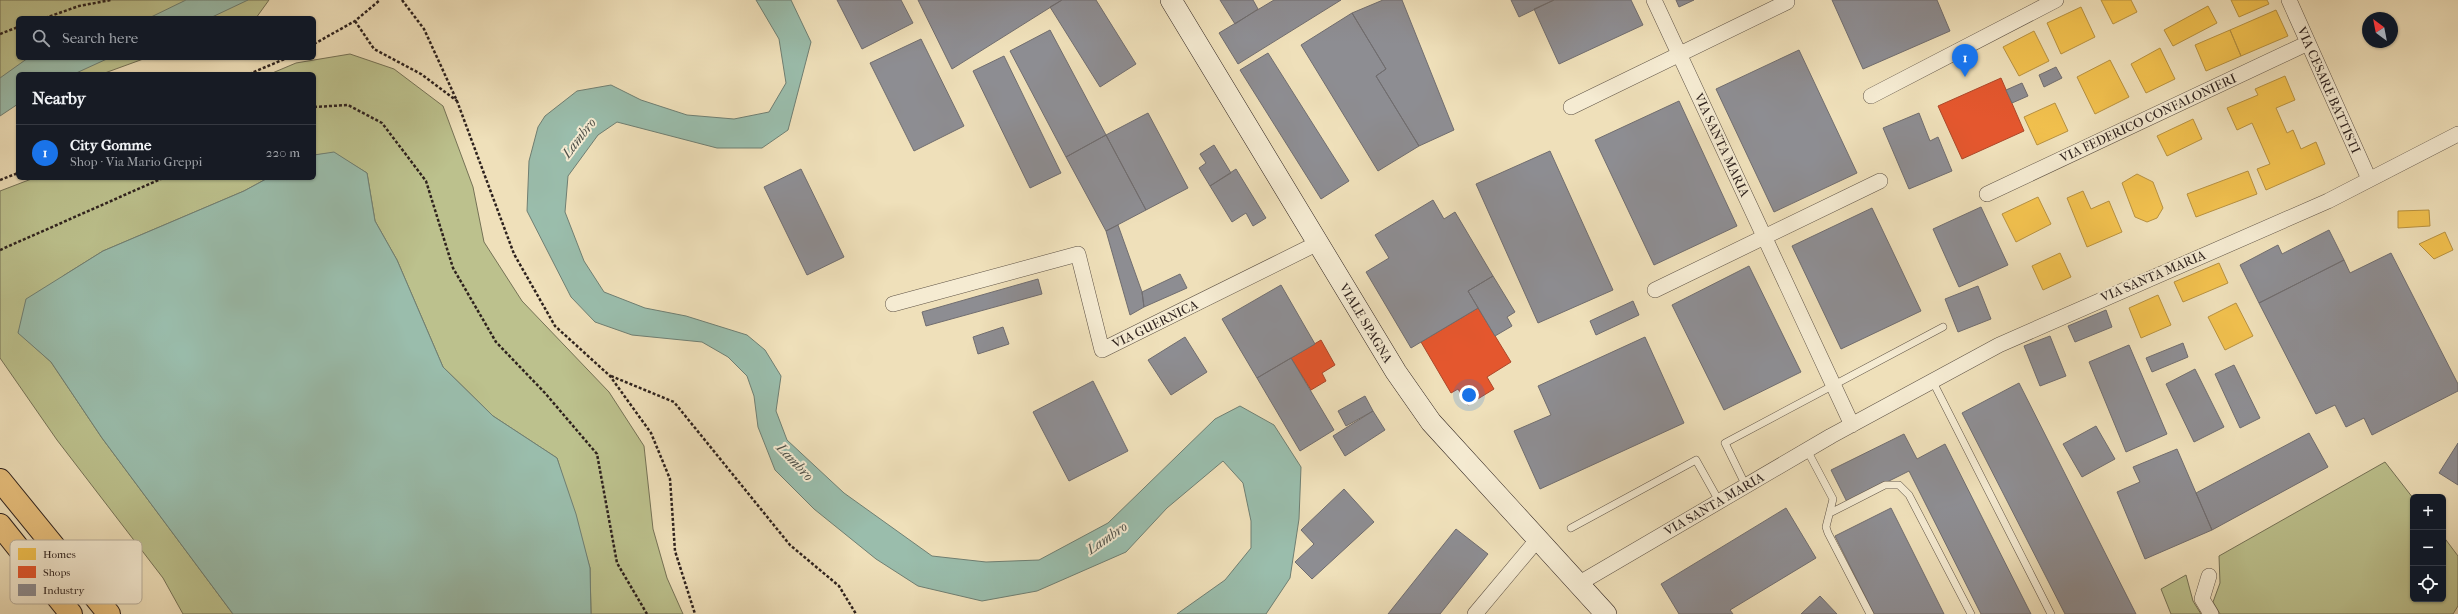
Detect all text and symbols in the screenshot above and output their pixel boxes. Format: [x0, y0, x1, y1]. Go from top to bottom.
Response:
north arrow [2362, 12, 2398, 48]
search box [16, 16, 316, 60]
street label: VIA CESARE BATTISTI [2294, 24, 2364, 156]
icon: search [30, 27, 52, 49]
text: Search here [62, 29, 138, 47]
pin: 1 [1952, 44, 1978, 77]
street label: VIA FEDERICO CONFALONIERI [2057, 70, 2239, 166]
text: Nearby [32, 88, 86, 108]
street label: VIA SANTA MARIA [1691, 90, 1753, 200]
water label: Lambro [558, 115, 600, 162]
text: City Gomme [70, 136, 151, 154]
text: 1 [43, 145, 47, 160]
text: 220 m [266, 145, 300, 160]
text: Shop · Via Mario Greppi [70, 154, 202, 169]
street label: VIA SANTA MARIA [2097, 247, 2208, 305]
street label: VIALE SPAGNA [1336, 280, 1396, 366]
street label: VIA GUERNICA [1109, 297, 1201, 352]
your location [1459, 385, 1479, 405]
water label: Lambro [772, 439, 817, 484]
street label: VIA SANTA MARIA [1661, 469, 1767, 539]
map controls [2410, 494, 2446, 602]
button: + [2410, 494, 2446, 530]
water label: Lambro [1082, 518, 1131, 559]
button: − [2410, 530, 2446, 566]
legend [10, 540, 142, 604]
text: Homes [43, 548, 76, 561]
text: Shops [43, 566, 70, 579]
button: locate [2410, 566, 2446, 602]
text: Industry [43, 584, 85, 597]

